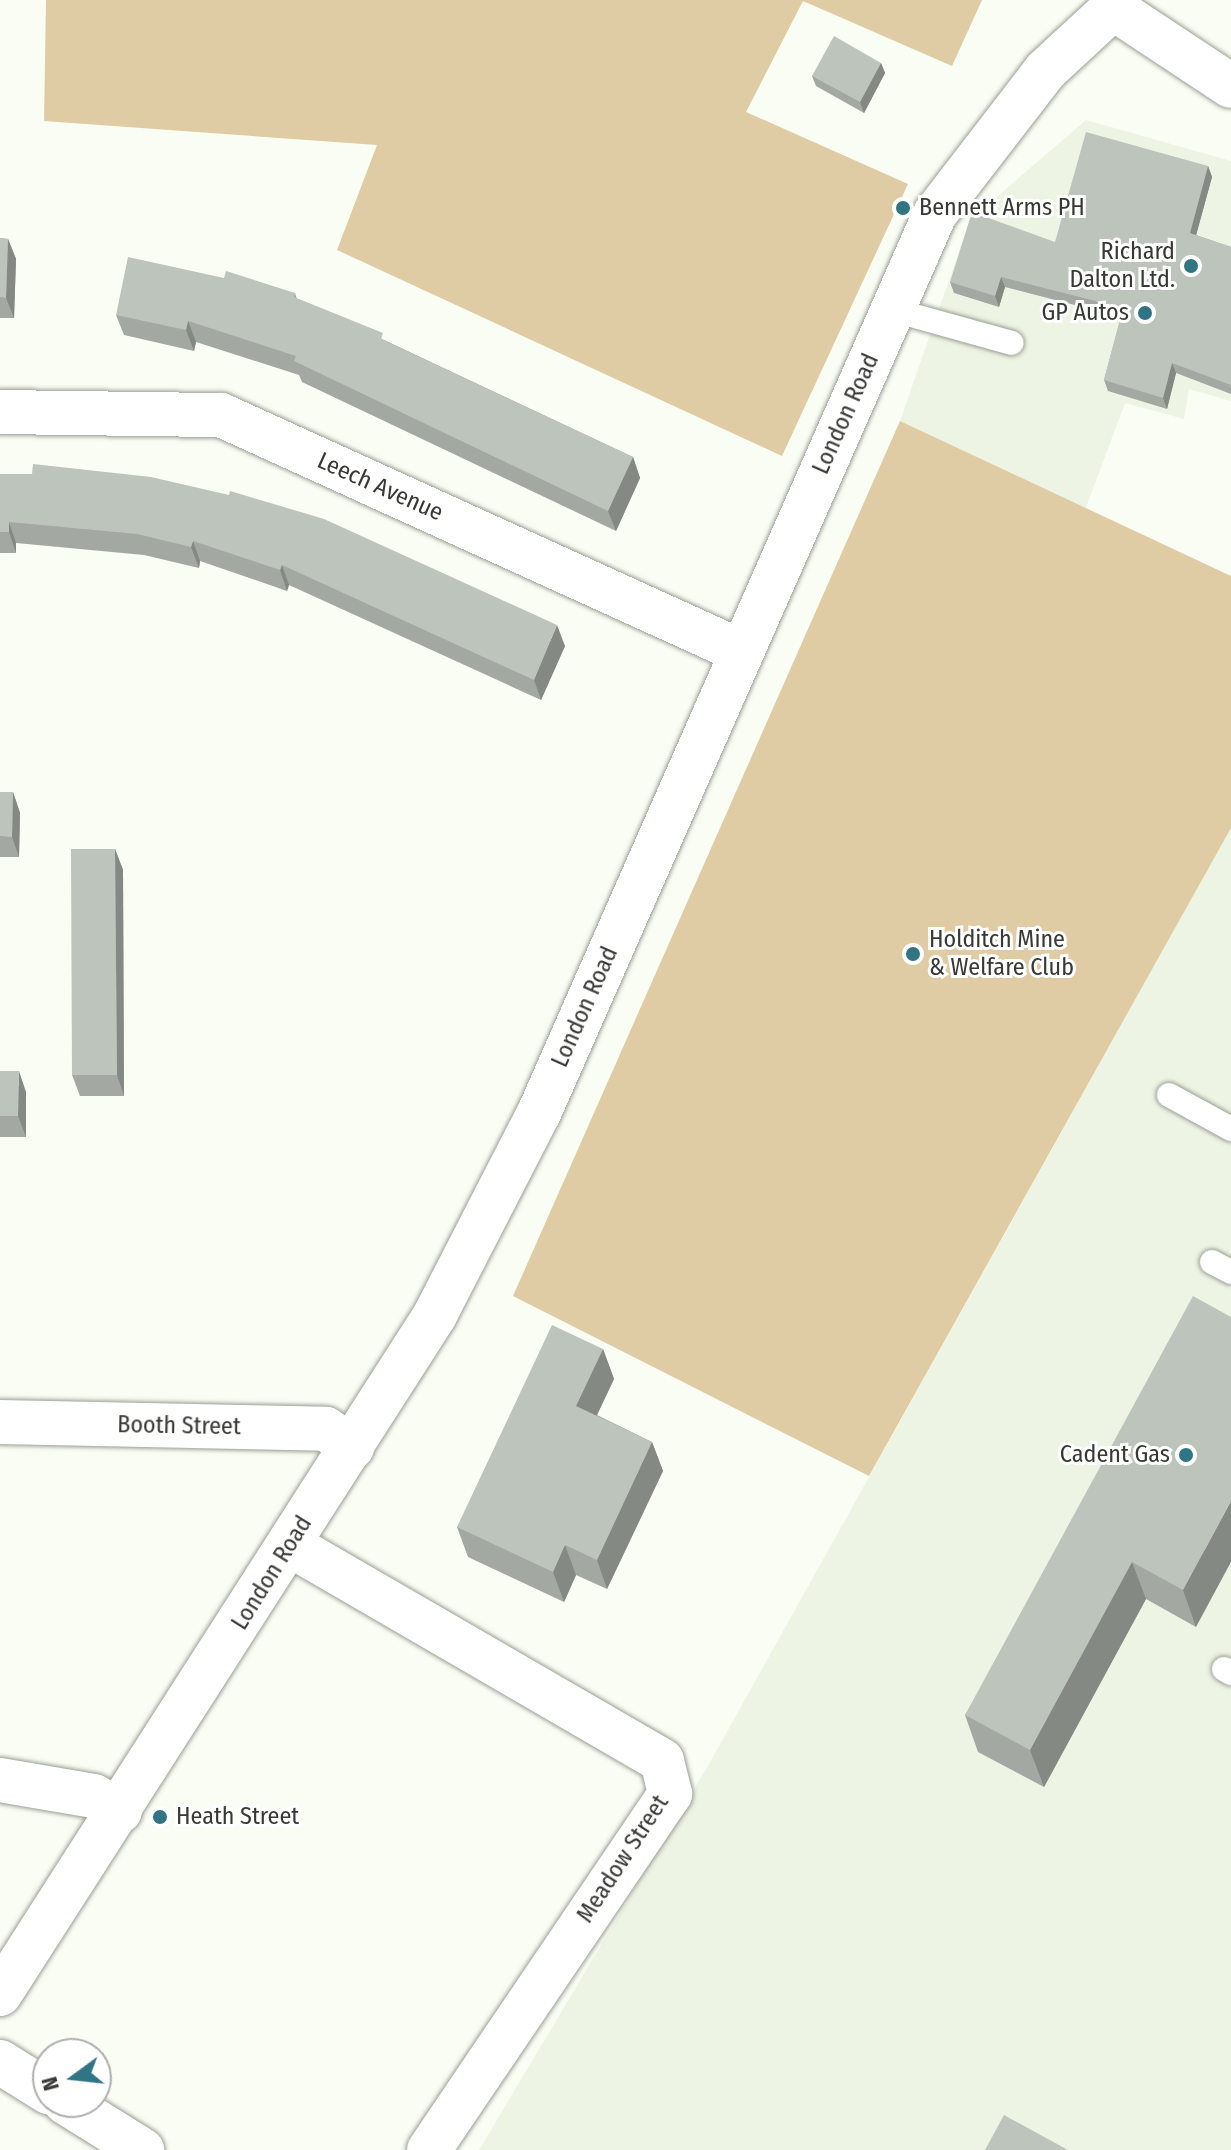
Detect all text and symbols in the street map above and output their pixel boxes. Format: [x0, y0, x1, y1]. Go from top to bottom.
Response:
place label: Bennett Arms PH [919, 194, 1085, 222]
marker: Bennett Arms PH [894, 199, 912, 217]
place label: Richard Dalton Ltd. [1070, 238, 1175, 294]
marker: Richard Dalton Ltd. [1182, 257, 1200, 275]
place label: GP Autos [1042, 299, 1129, 327]
marker: GP Autos [1136, 304, 1154, 322]
street label: London Road [807, 349, 885, 479]
street label: Leech Avenue [313, 446, 447, 528]
place label: Holditch Mine & Welfare Club [929, 926, 1074, 982]
street label: London Road [546, 942, 624, 1072]
marker: Holditch Mine & Welfare Club [904, 945, 922, 963]
street label: Booth Street [117, 1411, 241, 1441]
place label: Cadent Gas [1060, 1441, 1170, 1469]
marker: Cadent Gas [1177, 1446, 1195, 1464]
street label: London Road [226, 1511, 318, 1635]
street label: Meadow Street [571, 1790, 675, 1928]
place label: Heath Street [176, 1803, 299, 1831]
marker: Heath Street [151, 1808, 169, 1826]
north arrow [32, 2038, 112, 2118]
text: N [36, 2074, 65, 2094]

